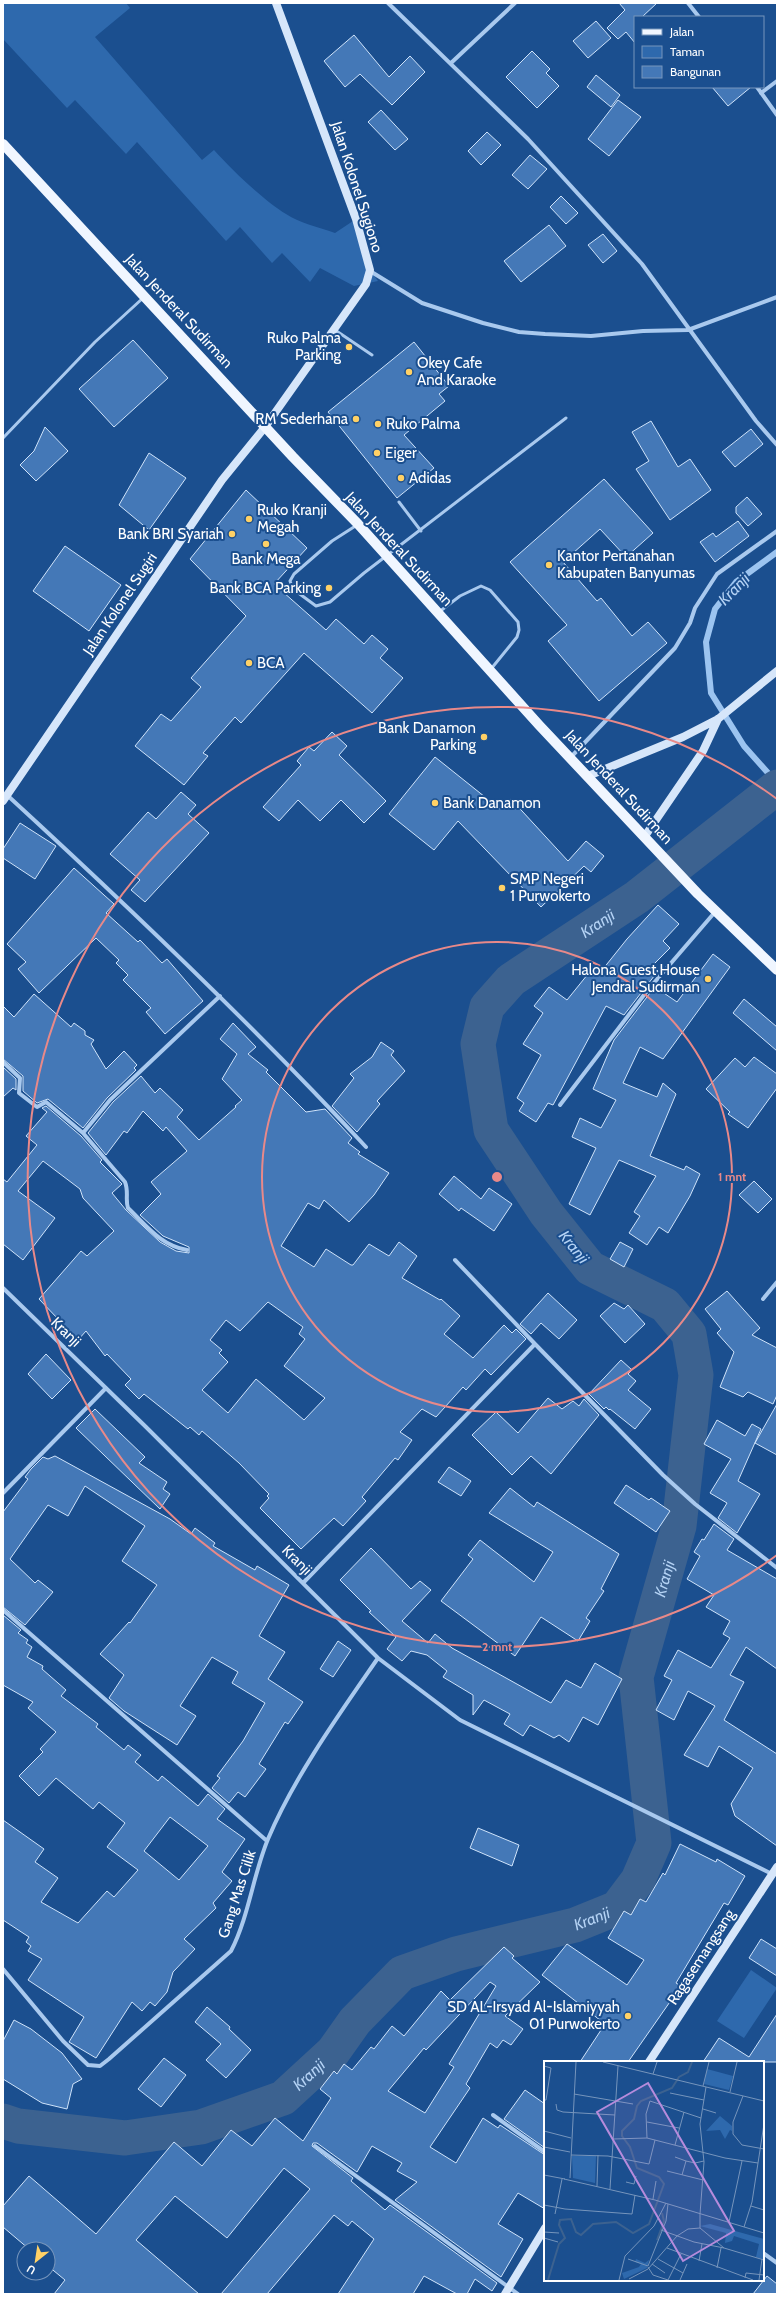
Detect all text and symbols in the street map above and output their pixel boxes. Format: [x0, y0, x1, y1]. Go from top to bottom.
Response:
legend [634, 16, 764, 88]
text: Jalan [669, 24, 694, 39]
text: Taman [670, 44, 705, 59]
text: Bangunan [670, 64, 721, 79]
street label: Jalan Kolonel Sugiono [327, 118, 387, 255]
street label: Jalan Jenderal Sudirman [121, 250, 237, 372]
place label: Ruko Palma Parking [267, 329, 342, 364]
marker: Ruko Palma Parking [344, 342, 354, 352]
place label: Okey Cafe And Karaoke [417, 354, 496, 389]
marker: Okey Cafe And Karaoke [404, 367, 414, 377]
place label: RM Sederhana [255, 410, 349, 428]
marker: RM Sederhana [351, 414, 361, 424]
place label: Ruko Palma [386, 415, 461, 433]
marker: Ruko Palma [373, 419, 383, 429]
place label: Eiger [385, 444, 417, 462]
marker: Eiger [372, 448, 382, 458]
place label: Adidas [409, 469, 451, 487]
marker: Adidas [396, 473, 406, 483]
street label: Jalan Jenderal Sudirman [341, 488, 457, 610]
place label: Ruko Kranji Megah [257, 501, 327, 536]
marker: Ruko Kranji Megah [244, 514, 254, 524]
place label: Bank BRI Syariah [118, 525, 224, 543]
marker: Bank BRI Syariah [227, 529, 237, 539]
marker: Bank Mega [261, 539, 271, 549]
place label: Kantor Pertanahan Kabupaten Banyumas [557, 547, 695, 582]
street label: Jalan Kolonel Sugiri [79, 549, 161, 659]
place label: Bank Mega [232, 550, 301, 568]
marker: Kantor Pertanahan Kabupaten Banyumas [544, 560, 554, 570]
water label: Kranji [714, 569, 754, 609]
place label: Bank BCA Parking [209, 579, 322, 597]
marker: Bank BCA Parking [324, 583, 334, 593]
place label: BCA [257, 654, 285, 672]
marker: BCA [244, 658, 254, 668]
place label: Bank Danamon Parking [378, 719, 477, 754]
street label: Jalan Jenderal Sudirman [561, 726, 677, 848]
marker: Bank Danamon Parking [479, 732, 489, 742]
place label: Bank Danamon [443, 794, 541, 812]
marker: Bank Danamon [430, 798, 440, 808]
place label: SMP Negeri 1 Purwokerto [510, 870, 590, 905]
marker: SMP Negeri 1 Purwokerto [497, 883, 507, 893]
water label: Kranji [576, 905, 618, 941]
place label: Halona Guest House Jendral Sudirman [571, 961, 700, 996]
marker: Halona Guest House Jendral Sudirman [703, 974, 713, 984]
text: 1 mnt [718, 1169, 746, 1184]
centre of rings [490, 1170, 504, 1184]
water label: Kranji [555, 1227, 593, 1268]
street label: Kranji [47, 1313, 85, 1351]
street label: Kranji [278, 1541, 316, 1579]
water label: Kranji [650, 1558, 678, 1599]
text: 2 mnt [482, 1639, 512, 1654]
street label: Gang Mas Cilik [214, 1847, 260, 1940]
water label: Kranji [571, 1902, 613, 1934]
street label: Ragasemangsang [663, 1905, 739, 2008]
place label: SD AL-Irsyad Al-Islamiyyah 01 Purwokerto [447, 1998, 620, 2033]
marker: SD AL-Irsyad Al-Islamiyyah 01 Purwokerto [623, 2011, 633, 2021]
water label: Kranji [288, 2055, 329, 2094]
inset map [544, 2061, 764, 2281]
north arrow [16, 2241, 56, 2281]
text: U [24, 2262, 38, 2278]

